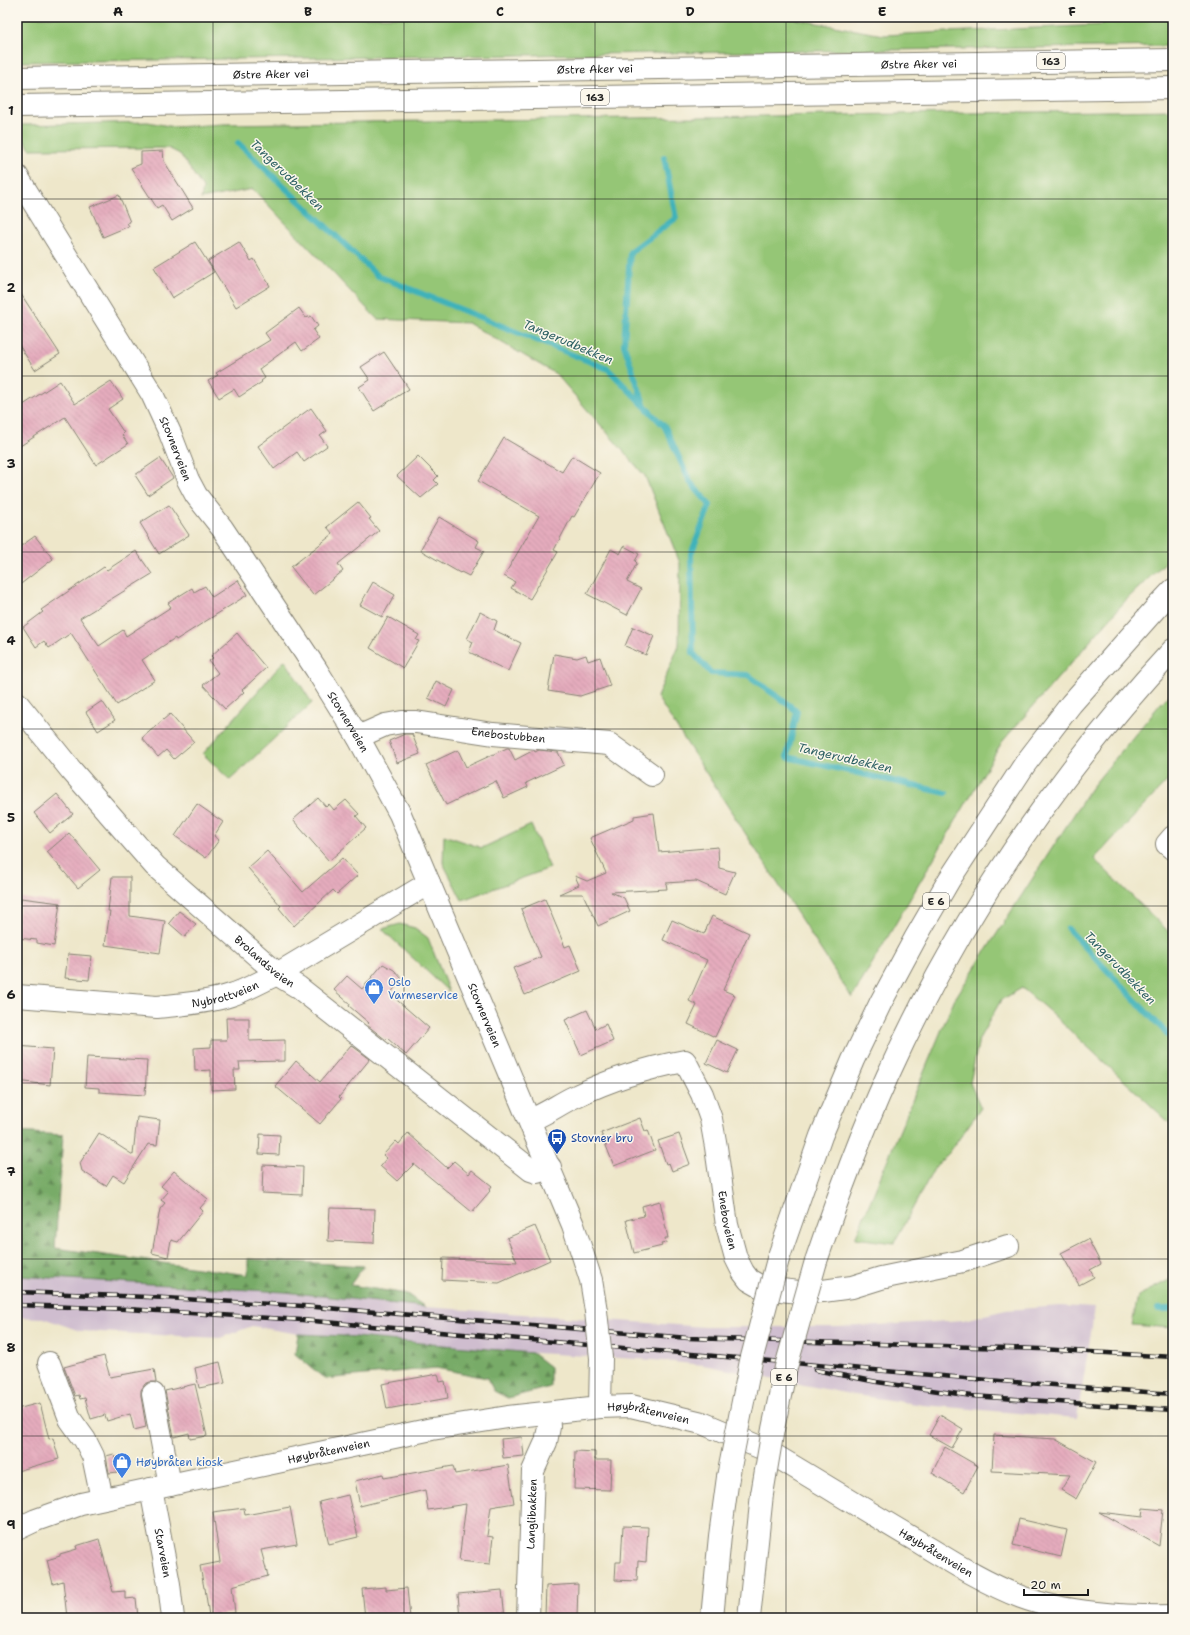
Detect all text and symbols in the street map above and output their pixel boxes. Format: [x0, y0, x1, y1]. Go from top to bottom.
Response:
text: A [113, 3, 123, 20]
text: B [304, 3, 312, 20]
text: C [496, 3, 504, 20]
text: D [685, 3, 695, 20]
text: E [878, 3, 887, 20]
text: F [1068, 3, 1076, 20]
road number: 163 [1037, 53, 1065, 69]
street label: Østre Aker vei [881, 56, 957, 72]
street label: Østre Aker vei [557, 61, 633, 77]
street label: Østre Aker vei [233, 66, 309, 82]
road number: 163 [581, 89, 609, 105]
text: 1 [8, 102, 14, 119]
water label: Tangerudbekken [247, 136, 327, 214]
text: 2 [6, 279, 16, 296]
water label: Tangerudbekken [521, 316, 615, 368]
street label: Stovnerveien [156, 414, 195, 483]
text: 3 [6, 455, 16, 472]
text: 4 [6, 632, 16, 649]
street label: Stovnerveien [324, 689, 372, 755]
street label: Enebostubben [470, 723, 546, 746]
water label: Tangerudbekken [796, 739, 894, 777]
text: 5 [7, 809, 15, 826]
road number: E 6 [923, 893, 949, 909]
water label: Tangerudbekken [1081, 928, 1159, 1008]
street label: Brolandsveien [231, 932, 298, 991]
place label: Oslo Varmeservice [388, 975, 458, 1003]
street label: Nybrottveien [191, 977, 261, 1011]
shop icon: Oslo Varmeservice [363, 977, 385, 1005]
street label: Stovnerveien [464, 981, 505, 1050]
text: 6 [6, 986, 16, 1003]
bus stop icon: Stovner bru [546, 1127, 568, 1155]
place label: Stovner bru [571, 1131, 633, 1146]
text: 7 [6, 1163, 16, 1180]
street label: Eneboveien [715, 1190, 741, 1252]
text: 8 [6, 1339, 16, 1356]
road number: E 6 [771, 1369, 797, 1385]
street label: Høybråtenveien [607, 1398, 691, 1427]
street label: Høybråtenveien [286, 1435, 371, 1467]
shop icon: Høybråten kiosk [111, 1451, 133, 1479]
place label: Høybråten kiosk [136, 1455, 223, 1470]
street label: Langlibakken [523, 1478, 540, 1550]
text: 9 [6, 1516, 16, 1533]
street label: Høybråtenveien [896, 1525, 976, 1580]
street label: Starveien [151, 1527, 175, 1579]
scale bar [1024, 1571, 1088, 1597]
text: 20 m [1030, 1577, 1061, 1593]

